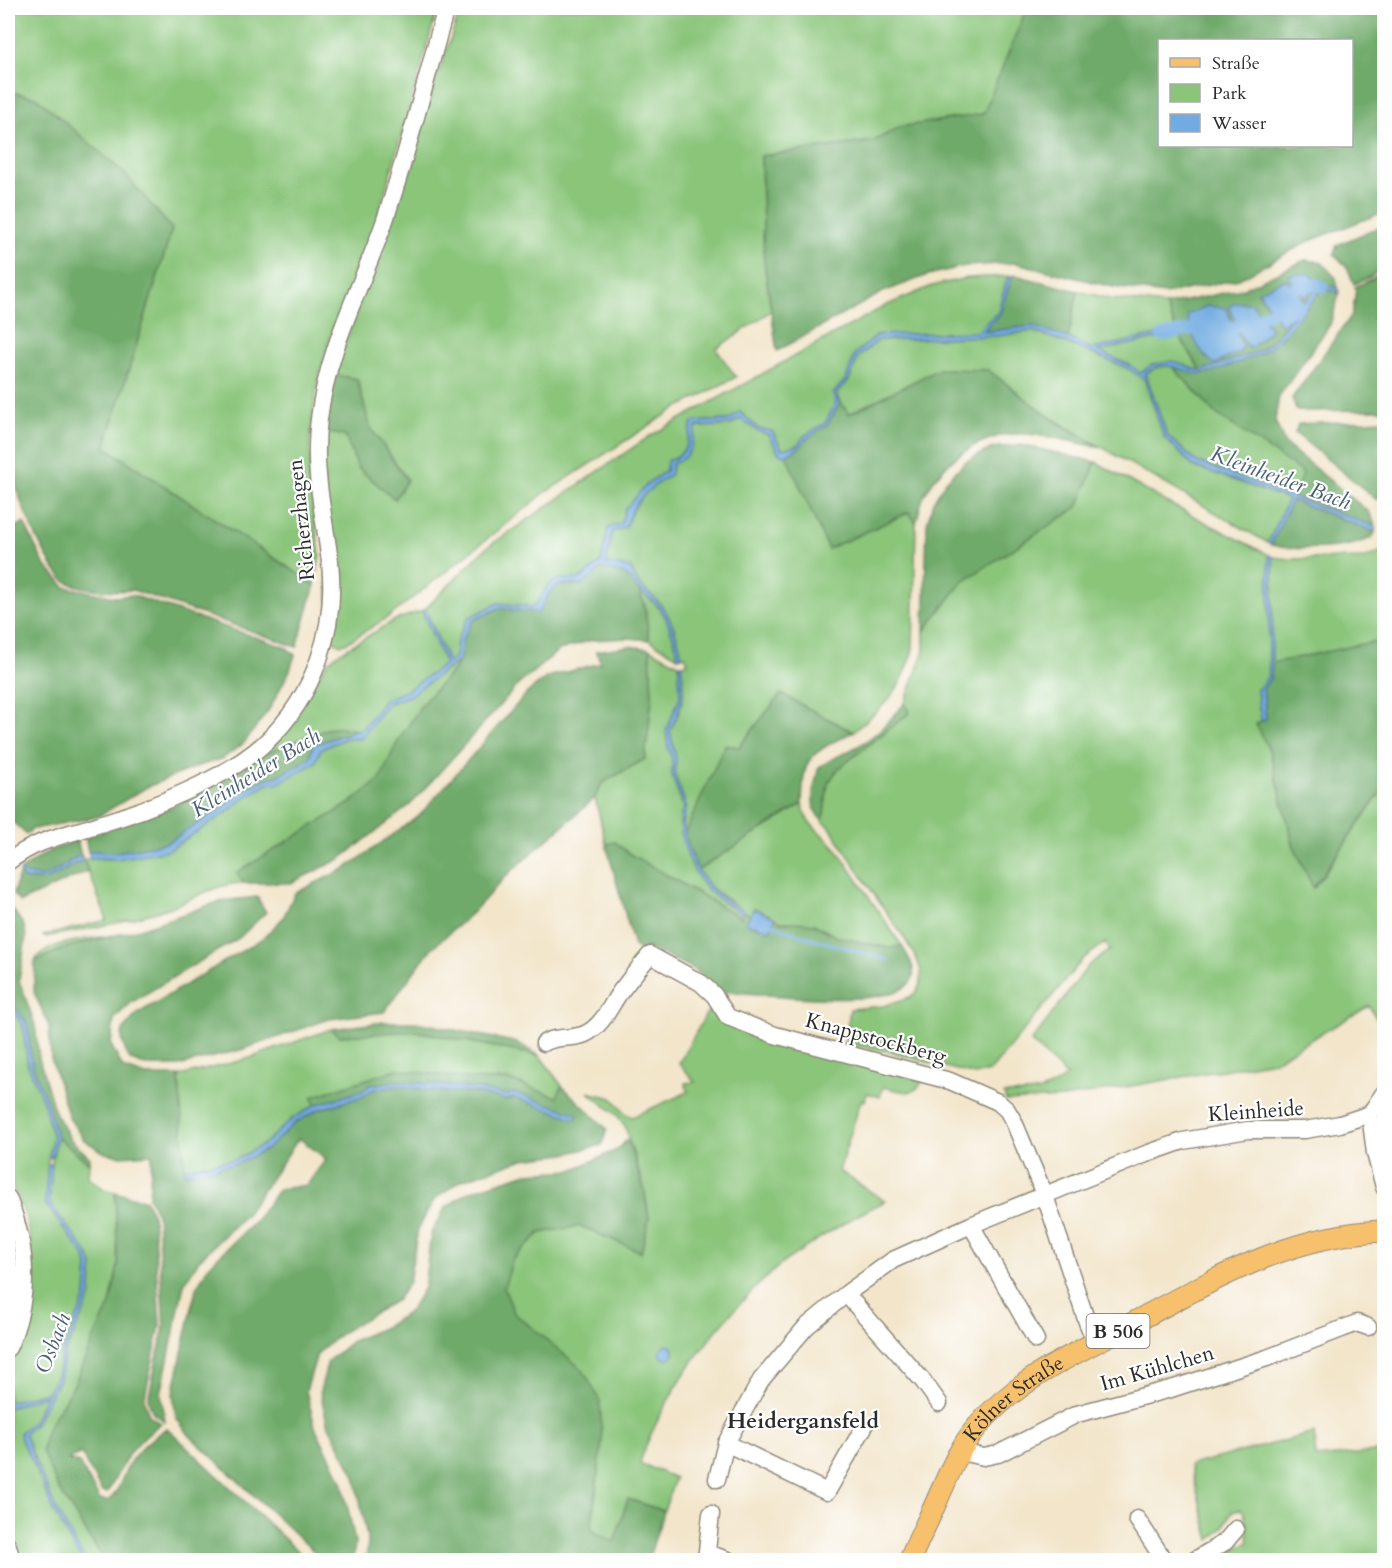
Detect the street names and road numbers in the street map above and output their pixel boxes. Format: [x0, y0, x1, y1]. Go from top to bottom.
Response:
street label: Richerzhagen [281, 458, 322, 582]
street label: Knappstockberg [802, 1006, 950, 1071]
street label: Kleinheide [1207, 1094, 1305, 1129]
road number: B 506 [1086, 1314, 1150, 1348]
street label: Im Kühlchen [1097, 1338, 1217, 1399]
street label: Kölner Straße [957, 1348, 1069, 1448]

